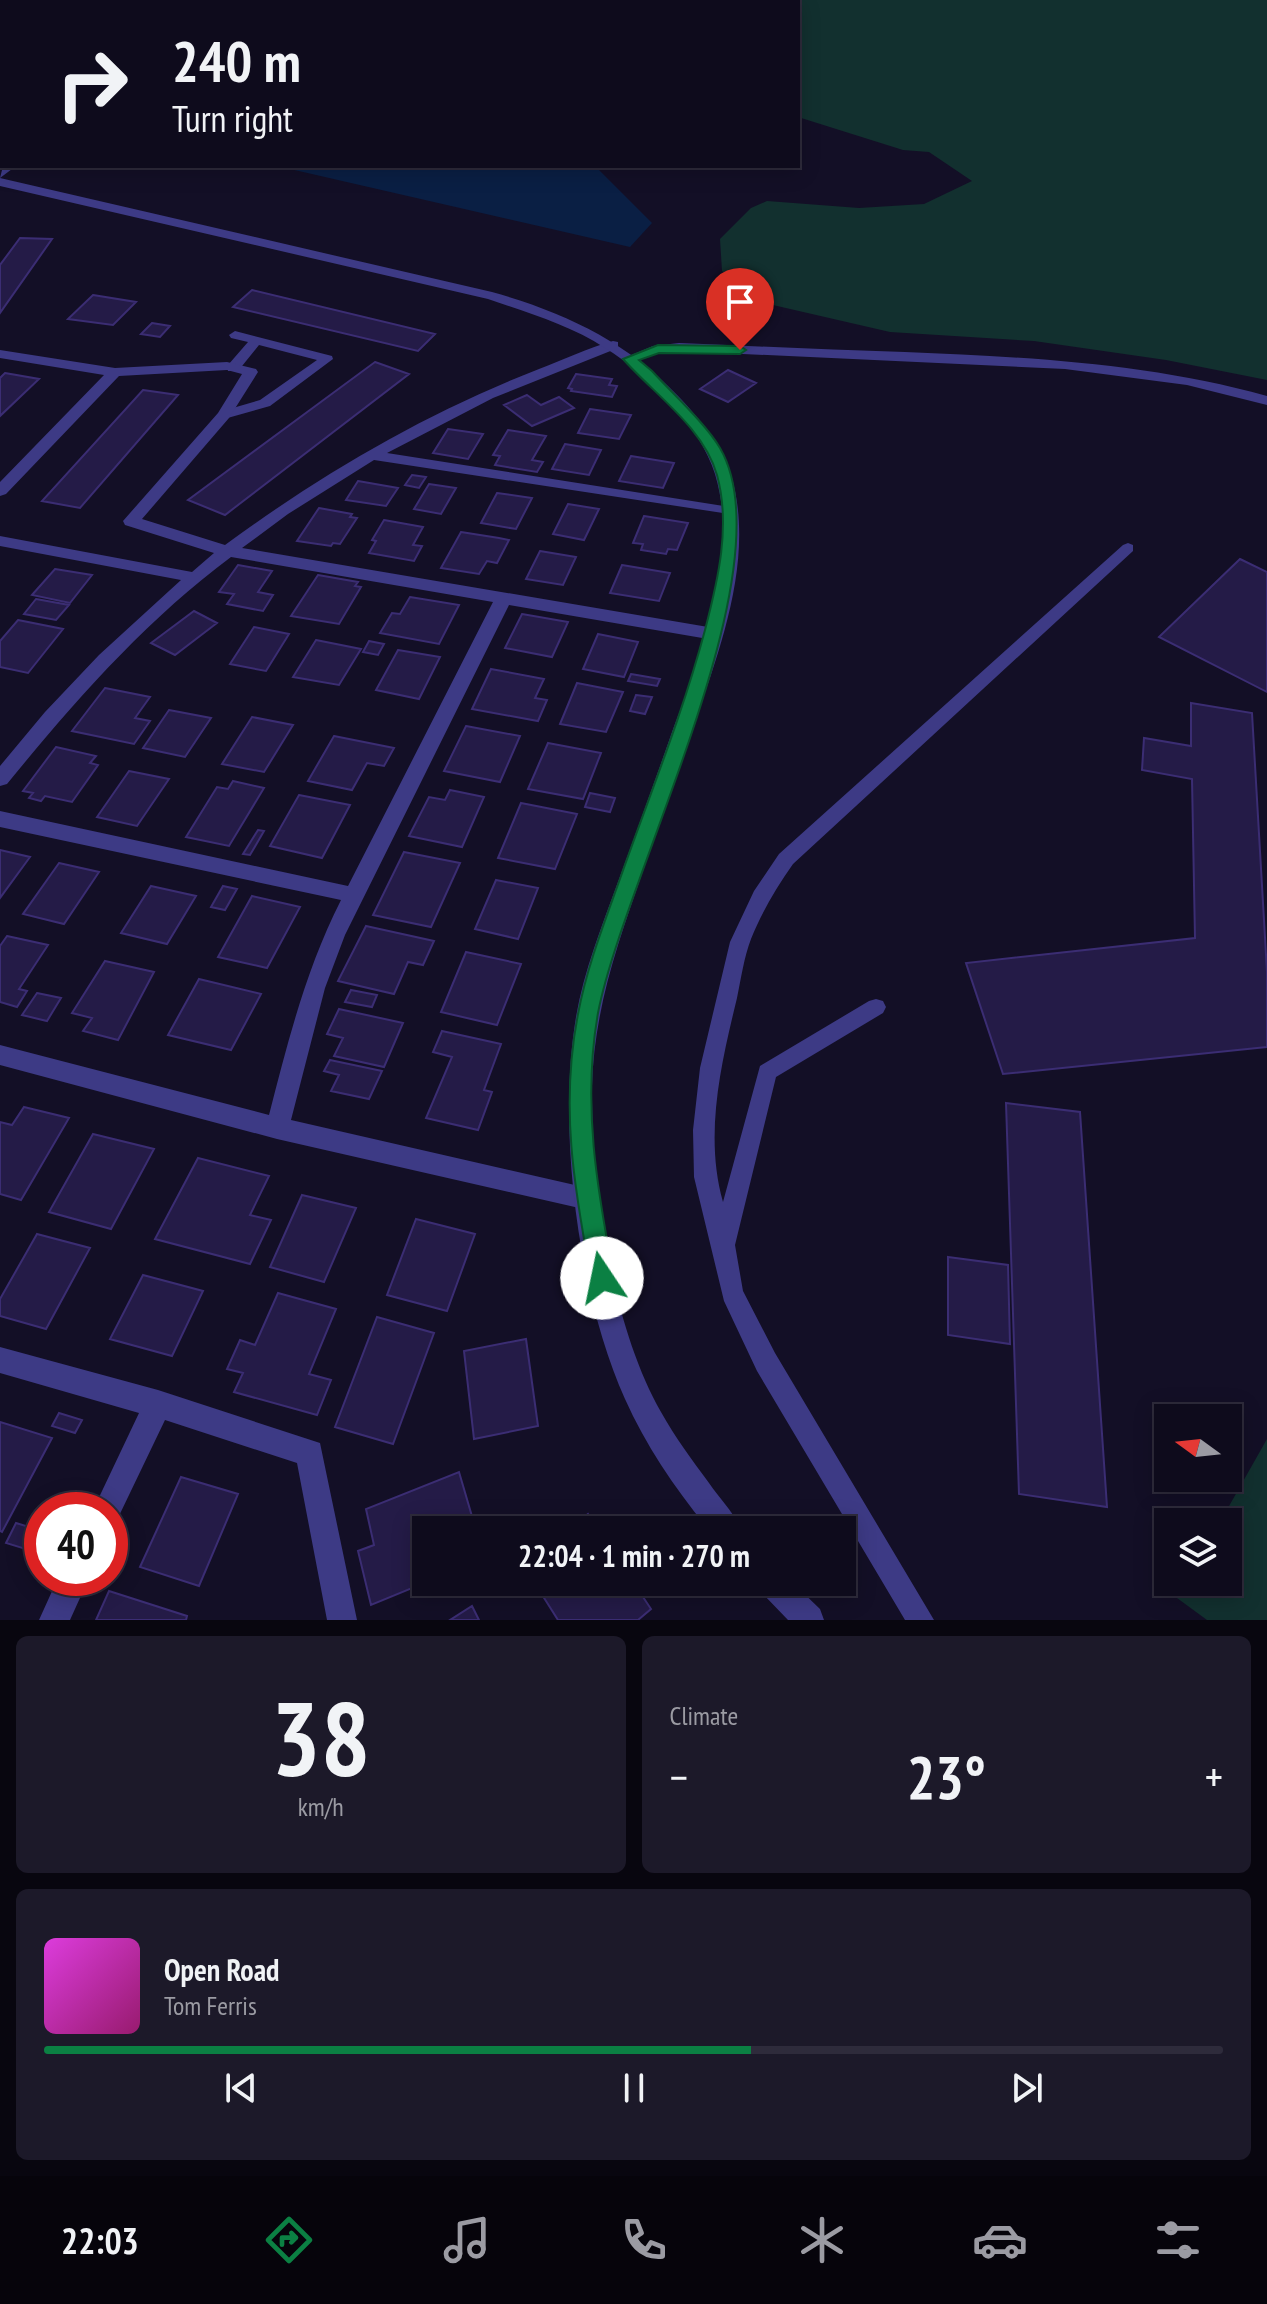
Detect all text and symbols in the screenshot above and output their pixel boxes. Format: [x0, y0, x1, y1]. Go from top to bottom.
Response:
text: 240 m [172, 25, 301, 97]
icon: right [40, 32, 144, 136]
text: Turn right [172, 95, 293, 142]
pin [706, 268, 774, 350]
icon: arrive [718, 280, 762, 324]
position arrow [560, 1236, 644, 1320]
north arrow [1154, 1404, 1242, 1492]
map controls [1154, 1404, 1242, 1596]
speed limit sign: 40 [24, 1492, 128, 1596]
button: layers [1154, 1508, 1242, 1596]
text: 22:04 · 1 min · 270 m [518, 1536, 750, 1575]
text: 38 [271, 1670, 370, 1805]
text: Climate [670, 1699, 738, 1732]
text: 23° [907, 1738, 986, 1816]
text: − [670, 1748, 688, 1805]
text: + [1205, 1748, 1223, 1805]
text: km/h [298, 1790, 344, 1823]
text: Open Road [164, 1950, 279, 1989]
text: Tom Ferris [164, 1989, 257, 2022]
icon: previous [219, 2066, 263, 2110]
icon: pause [612, 2066, 656, 2110]
icon: next [1005, 2066, 1049, 2110]
icon: directions [261, 2212, 317, 2268]
icon: music [439, 2212, 495, 2268]
icon: phone [616, 2212, 672, 2268]
icon: climate [794, 2212, 850, 2268]
icon: car [972, 2212, 1028, 2268]
icon: filters [1150, 2212, 1206, 2268]
text: 22:03 [61, 2217, 139, 2264]

